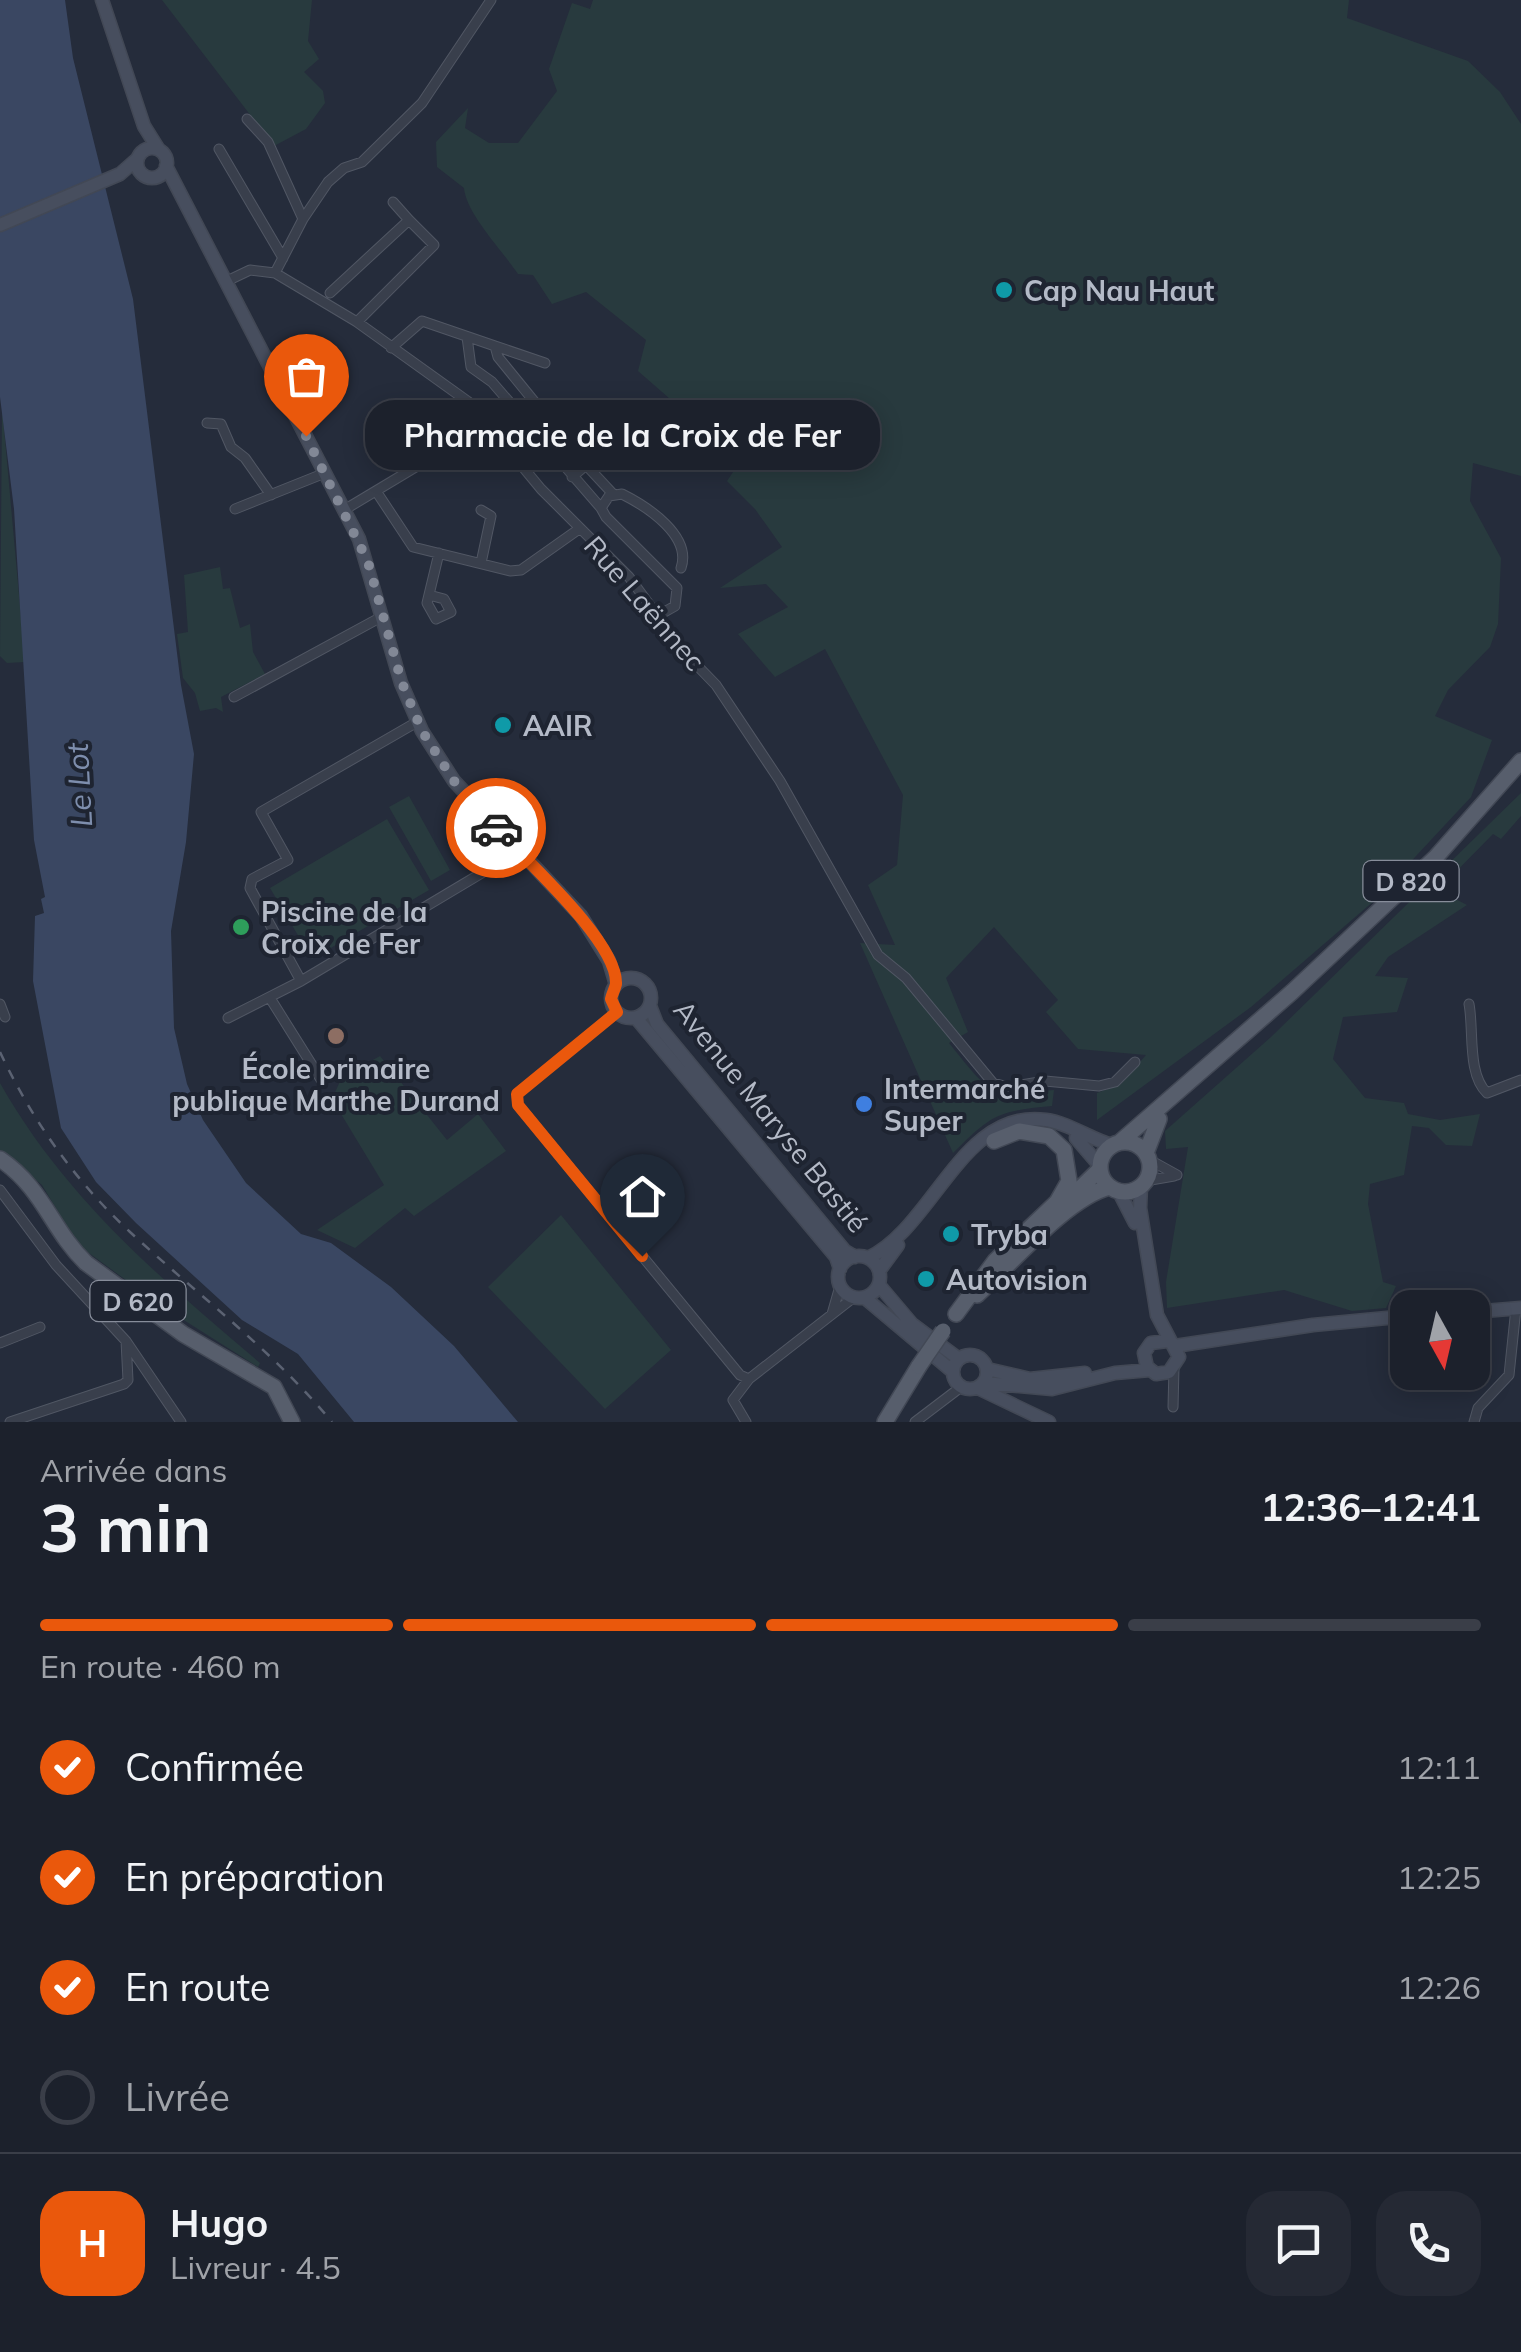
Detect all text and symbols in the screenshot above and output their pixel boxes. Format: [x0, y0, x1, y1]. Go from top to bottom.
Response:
place label: Cap Nau Haut [1024, 273, 1215, 308]
marker: Cap Nau Haut [993, 279, 1015, 301]
pin [264, 334, 349, 437]
icon: bag [279, 349, 334, 404]
callout: Pharmacie de la Croix de Fer [366, 401, 881, 471]
text: Pharmacie de la Croix de Fer [404, 415, 841, 455]
street label: Rue Laënnec [577, 528, 713, 678]
place label: AAIR [523, 708, 593, 743]
marker: AAIR [492, 714, 514, 736]
water label: Le Lot [58, 741, 100, 828]
courier [446, 778, 546, 878]
icon: car [469, 801, 524, 856]
road number: D 820 [1364, 861, 1458, 901]
place label: Piscine de la Croix de Fer [261, 894, 427, 961]
marker: Piscine de la Croix de Fer [230, 916, 252, 938]
street label: Avenue Maryse Bastié [666, 993, 876, 1239]
marker: École primaire publique Marthe Durand [325, 1025, 347, 1047]
place label: École primaire publique Marthe Durand [172, 1051, 500, 1118]
place label: Intermarché Super [884, 1071, 1045, 1138]
marker: Intermarché Super [853, 1093, 875, 1115]
pin [600, 1154, 685, 1257]
icon: home [615, 1169, 670, 1224]
place label: Tryba [971, 1217, 1048, 1252]
marker: Tryba [940, 1223, 962, 1245]
place label: Autovision [946, 1262, 1088, 1297]
marker: Autovision [915, 1268, 937, 1290]
road number: D 620 [90, 1281, 186, 1321]
north arrow [1390, 1290, 1490, 1390]
map controls [1390, 1290, 1490, 1390]
text: Arrivée dans [40, 1450, 227, 1490]
text: 12:36–12:41 [1261, 1483, 1481, 1531]
text: 3 min [40, 1487, 211, 1568]
text: En route · 460 m [40, 1646, 281, 1686]
icon: check [40, 1740, 95, 1795]
text: Confirmée [125, 1743, 304, 1791]
text: 12:11 [1397, 1747, 1481, 1787]
icon: check [40, 1850, 95, 1905]
text: En préparation [125, 1853, 385, 1901]
text: 12:25 [1397, 1857, 1481, 1897]
icon: check [40, 1960, 95, 2015]
text: En route [125, 1963, 271, 2011]
text: 12:26 [1397, 1967, 1481, 2007]
text: Livrée [125, 2073, 230, 2121]
button: chat [1246, 2191, 1351, 2296]
button: phone [1376, 2191, 1481, 2296]
text: Hugo [170, 2199, 268, 2247]
text: H [78, 2219, 107, 2267]
text: Livreur · 4.5 [170, 2247, 341, 2287]

